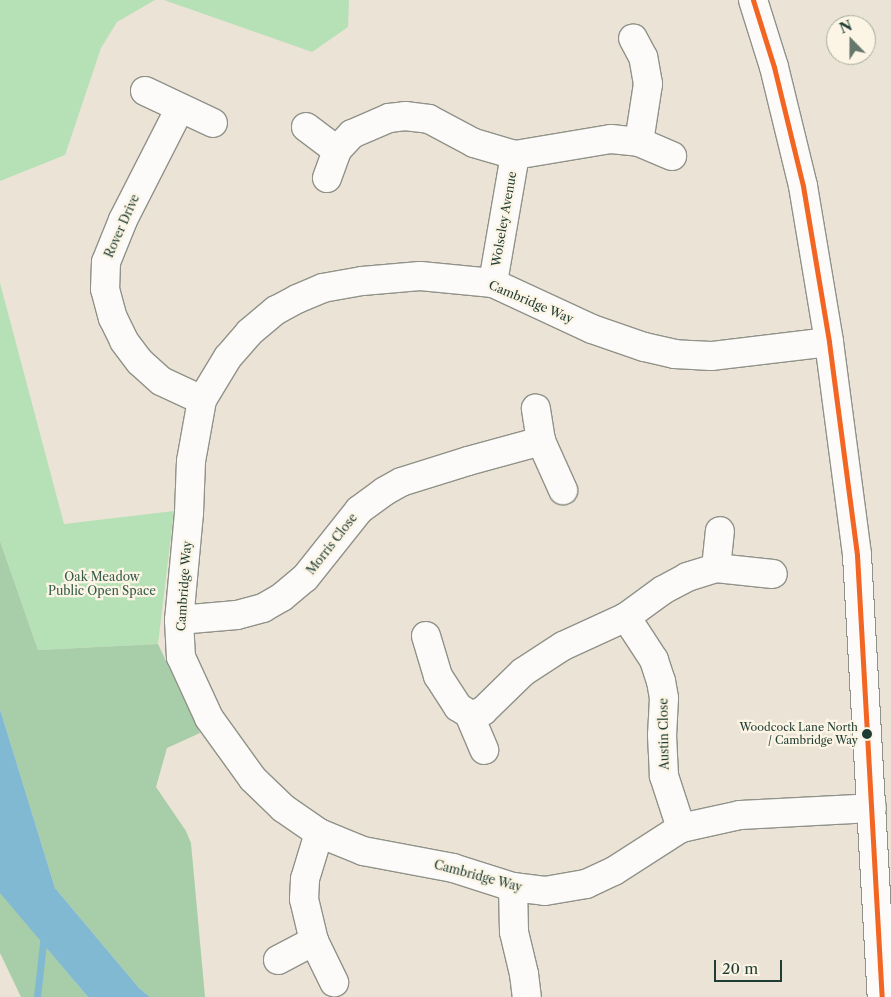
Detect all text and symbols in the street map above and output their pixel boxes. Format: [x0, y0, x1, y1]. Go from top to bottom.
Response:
north arrow [826, 15, 876, 65]
text: N [837, 16, 855, 38]
street label: Wolseley Avenue [488, 170, 520, 268]
street label: Rover Drive [102, 192, 142, 260]
street label: Cambridge Way [486, 278, 576, 326]
street label: Morris Close [304, 511, 360, 577]
street label: Cambridge Way [174, 540, 194, 632]
park label: Oak Meadow Public Open Space [48, 570, 156, 598]
street label: Austin Close [656, 698, 672, 770]
place label: Woodcock Lane North / Cambridge Way [739, 721, 858, 747]
marker: Woodcock Lane North / Cambridge Way [862, 729, 872, 739]
street label: Cambridge Way [432, 857, 524, 895]
scale bar [716, 950, 784, 982]
text: 20 m [722, 959, 758, 978]

